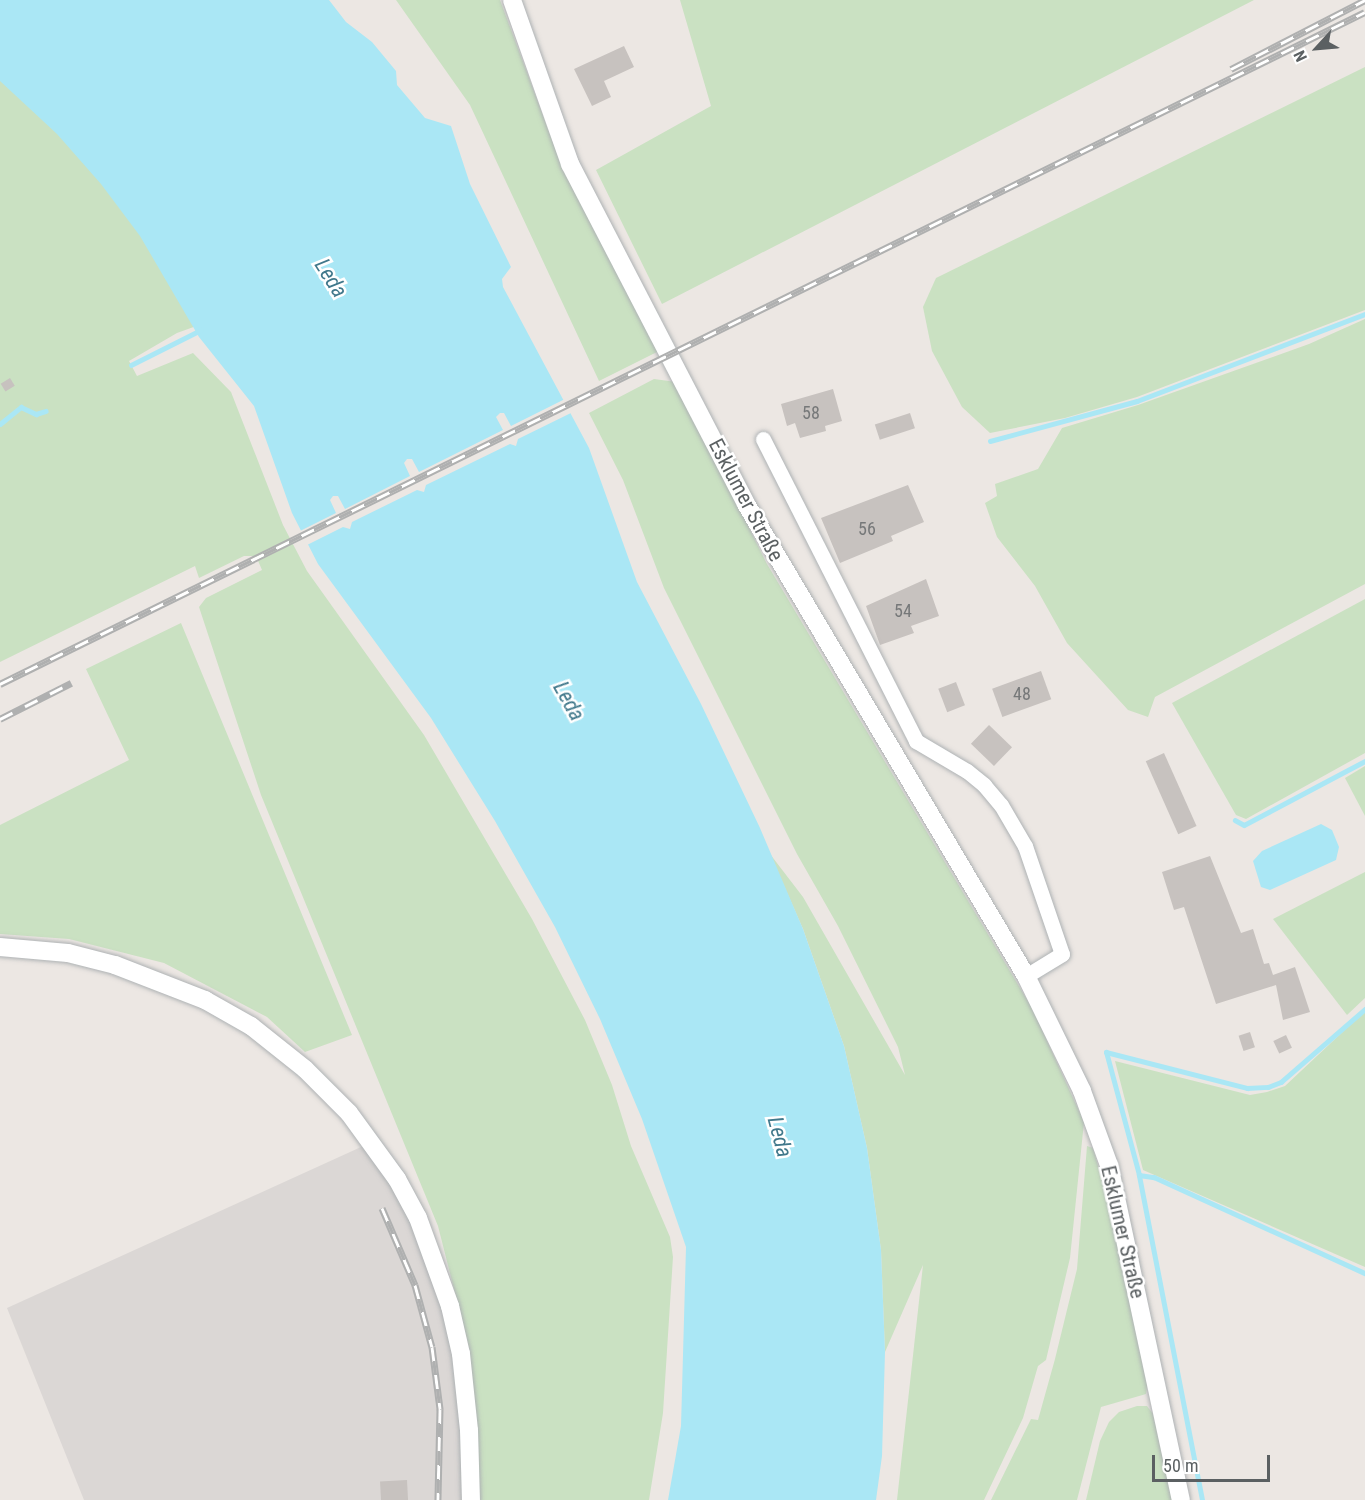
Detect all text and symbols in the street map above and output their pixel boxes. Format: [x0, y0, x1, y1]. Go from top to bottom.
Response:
north arrow [1287, 18, 1347, 78]
text: N [1290, 48, 1311, 65]
water label: Leda [309, 254, 353, 302]
house number: 58 [802, 402, 820, 424]
street label: Esklumer Straße [703, 434, 789, 566]
house number: 56 [858, 518, 876, 540]
house number: 54 [894, 600, 912, 622]
water label: Leda [548, 677, 590, 725]
house number: 48 [1013, 683, 1031, 705]
water label: Leda [762, 1114, 798, 1160]
street label: Esklumer Straße [1096, 1163, 1150, 1301]
scale bar [1155, 1443, 1274, 1481]
text: 50 m [1163, 1455, 1198, 1476]

